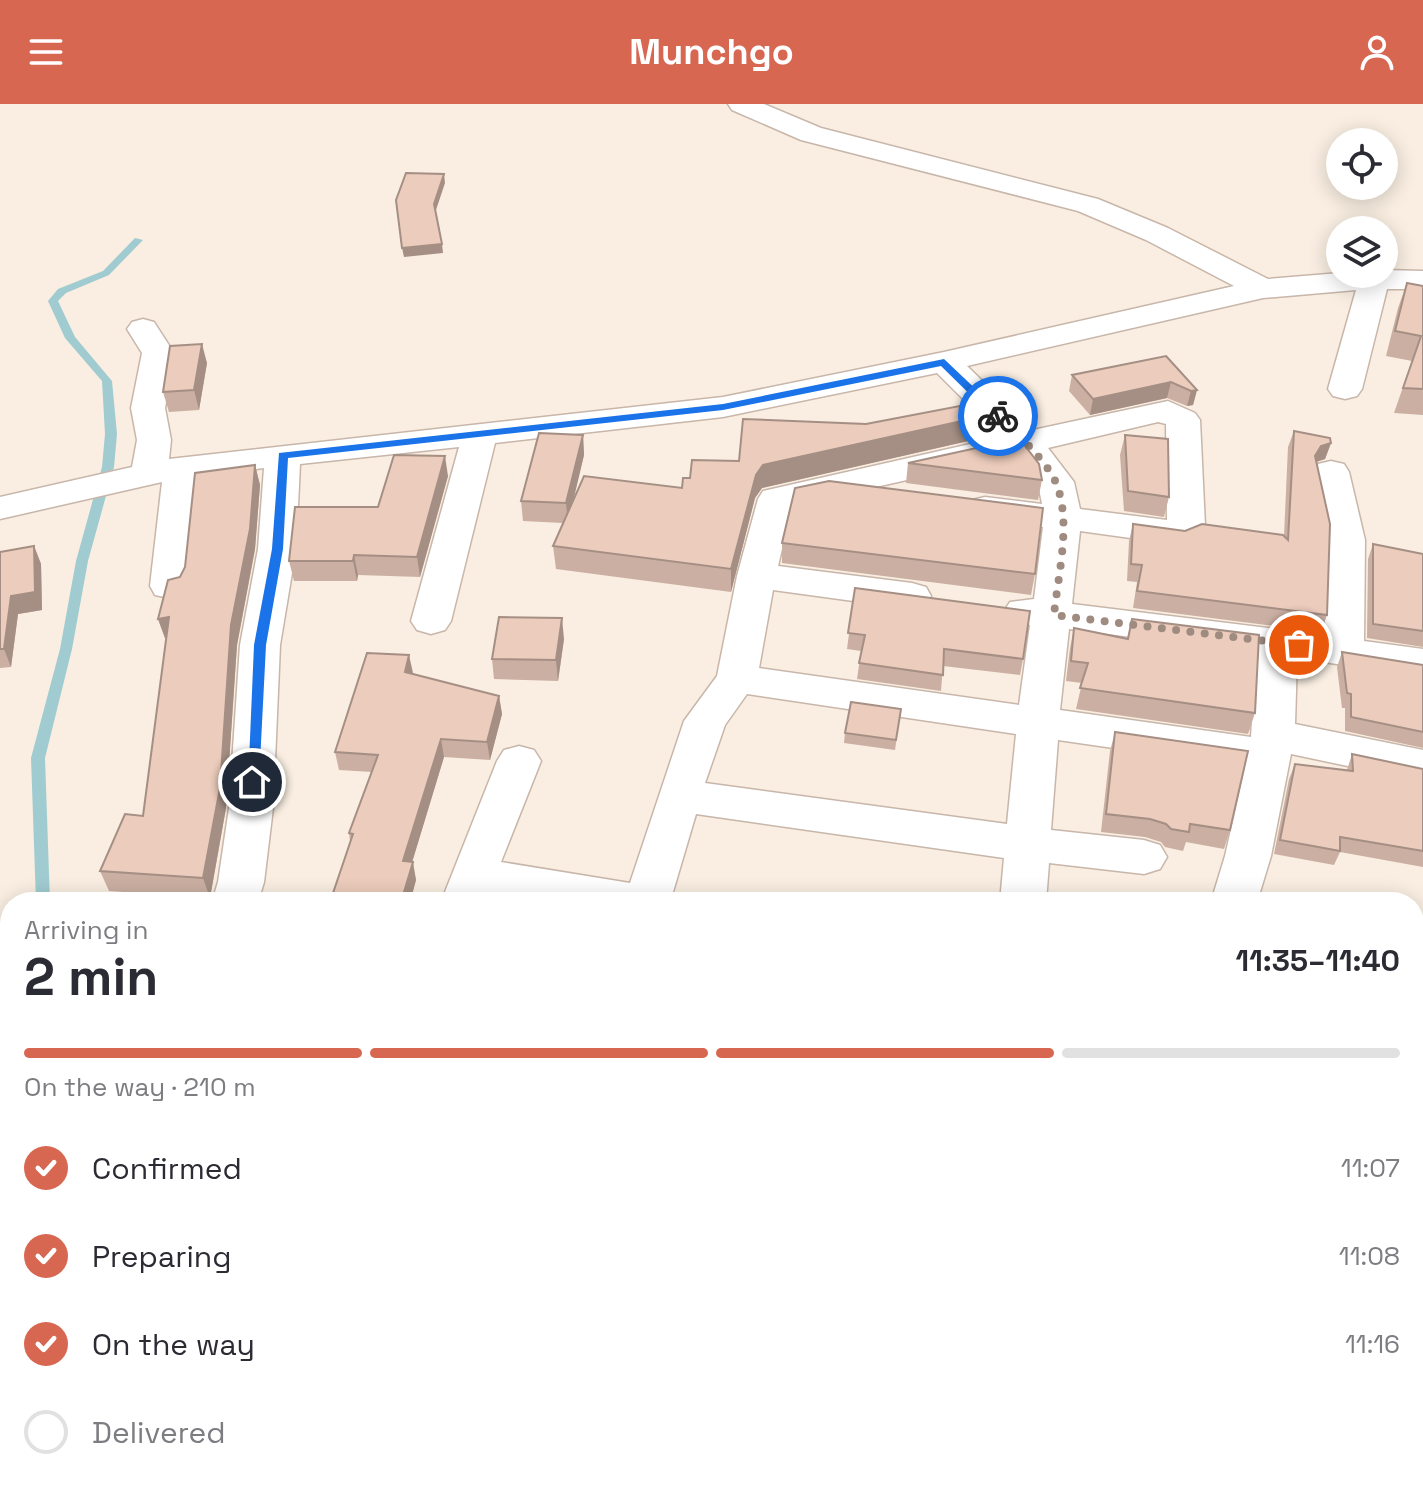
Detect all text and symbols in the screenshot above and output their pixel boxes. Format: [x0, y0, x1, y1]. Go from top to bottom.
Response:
text: Munchgo [629, 29, 794, 75]
icon: menu [24, 30, 68, 74]
icon: person [1355, 30, 1399, 74]
map controls [1326, 128, 1398, 288]
button: locate [1326, 128, 1398, 200]
button: layers [1326, 216, 1398, 288]
courier [958, 376, 1038, 456]
icon: bike [976, 394, 1020, 438]
pin [1265, 611, 1333, 679]
icon: bag [1277, 623, 1321, 667]
pin [218, 748, 286, 816]
icon: home [230, 760, 274, 804]
text: Arriving in [24, 913, 148, 947]
text: 11:35–11:40 [1236, 941, 1400, 980]
text: 2 min [24, 944, 158, 1010]
text: On the way · 210 m [24, 1070, 256, 1104]
icon: check [24, 1146, 68, 1190]
text: Confirmed [92, 1149, 242, 1188]
text: 11:07 [1341, 1151, 1400, 1185]
icon: check [24, 1234, 68, 1278]
text: Preparing [92, 1237, 231, 1276]
text: 11:08 [1339, 1239, 1400, 1273]
icon: check [24, 1322, 68, 1366]
text: On the way [92, 1325, 255, 1364]
text: 11:16 [1345, 1327, 1400, 1361]
text: Delivered [92, 1413, 226, 1452]

